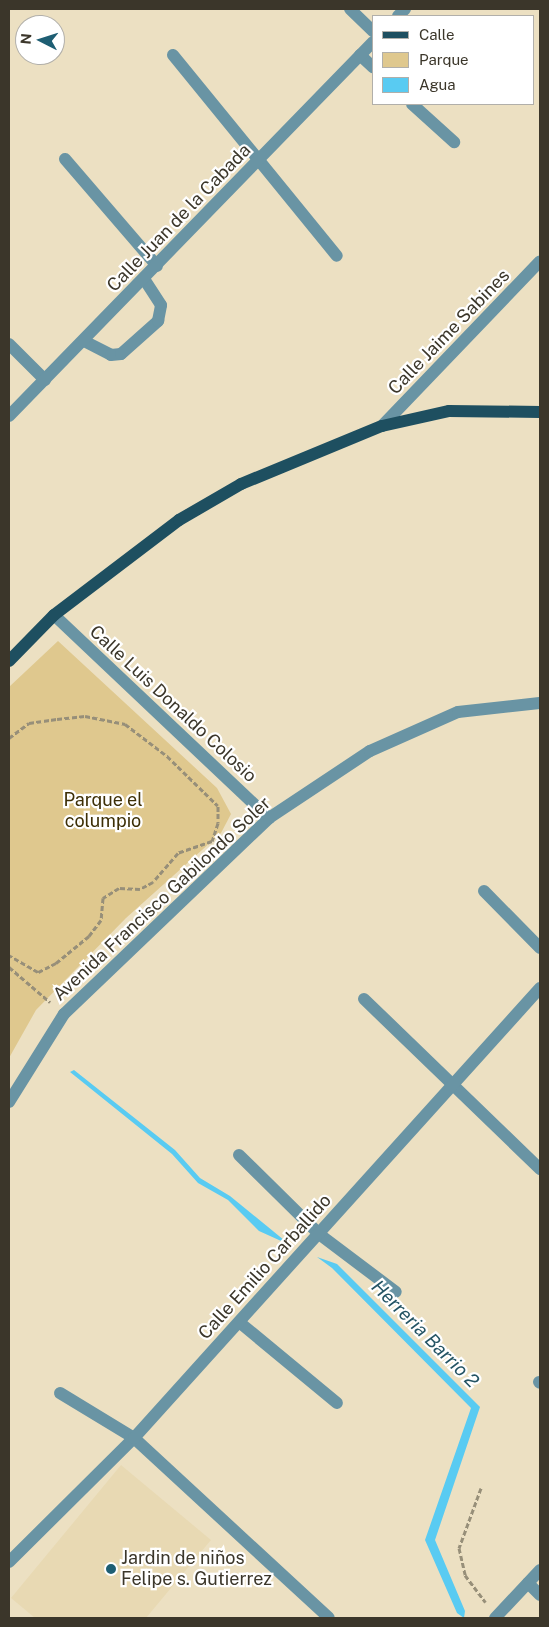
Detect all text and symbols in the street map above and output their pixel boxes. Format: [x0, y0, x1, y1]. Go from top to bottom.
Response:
north arrow [15, 15, 65, 65]
legend [372, 15, 534, 105]
text: Calle [419, 26, 455, 43]
text: N [18, 33, 34, 45]
text: Parque [419, 51, 469, 68]
text: Agua [419, 76, 456, 93]
street label: Calle Juan de la Cabada [103, 139, 255, 297]
street label: Calle Jaime Sabines [384, 265, 514, 399]
street label: Calle Luis Donaldo Colosio [85, 621, 261, 787]
park label: Parque el columpio [63, 790, 143, 832]
street label: Avenida Francisco Gabilondo Soler [49, 792, 275, 1006]
street label: Calle Emilio Carballido [194, 1190, 336, 1344]
water label: Herreria Barrio 2 [367, 1276, 483, 1392]
place label: Jardin de niños Felipe s. Gutierrez [121, 1548, 272, 1590]
marker: Jardin de niños Felipe s. Gutierrez [105, 1563, 117, 1575]

